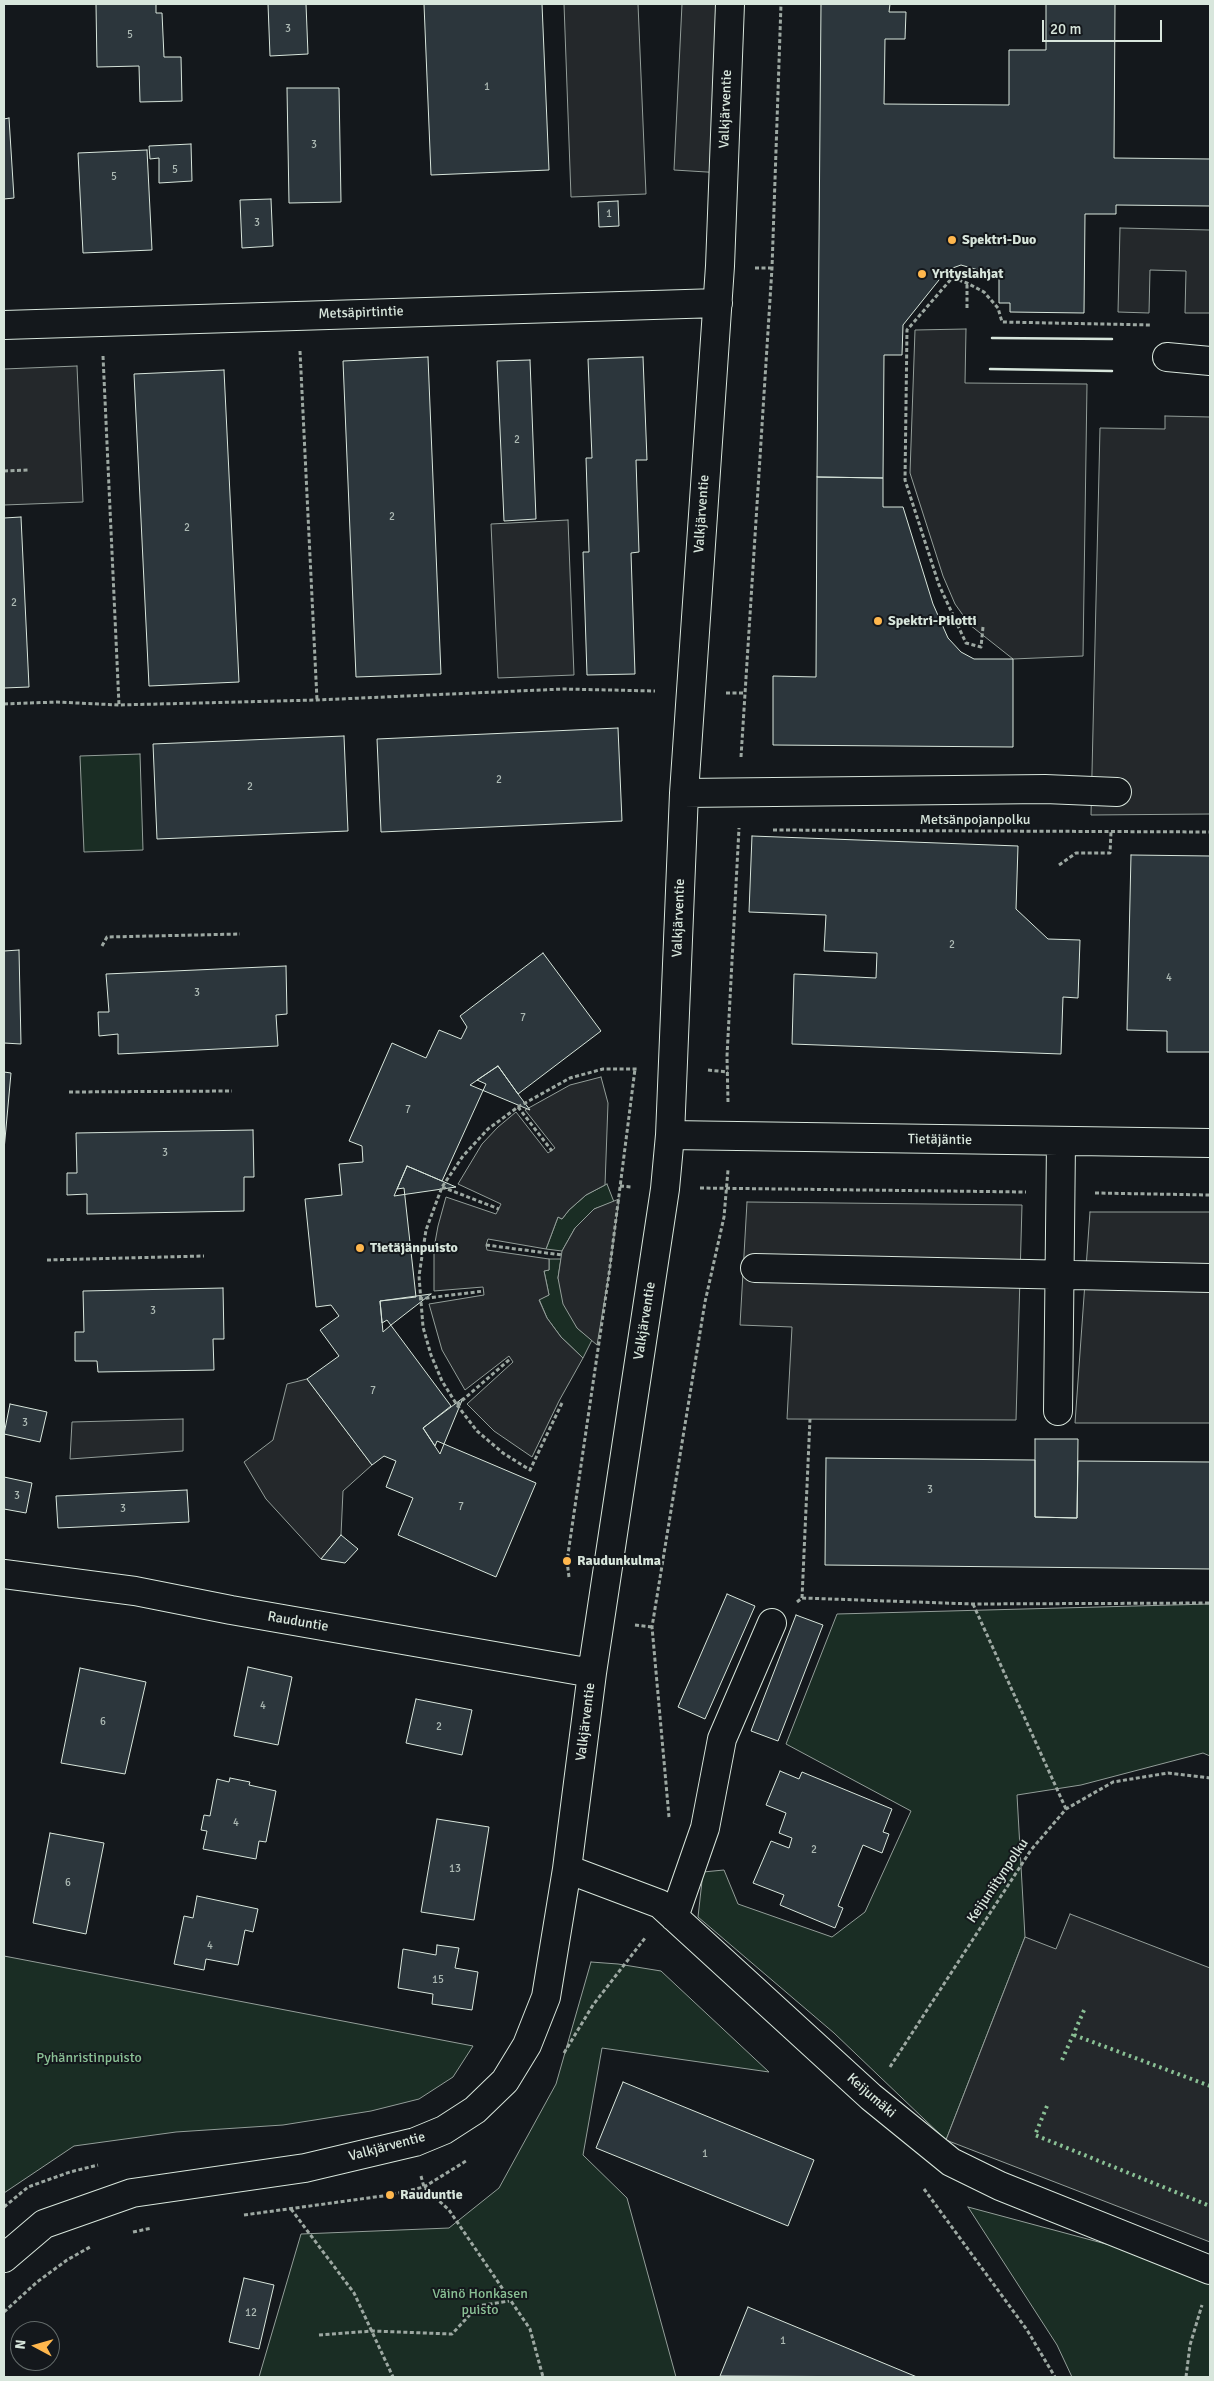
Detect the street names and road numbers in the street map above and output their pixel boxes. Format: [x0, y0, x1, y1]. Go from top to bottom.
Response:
street label: Valkjärventie [716, 69, 736, 149]
street label: Metsäpirtintie [318, 303, 404, 323]
street label: Valkjärventie [691, 474, 713, 554]
street label: Metsänpojanpolku [920, 812, 1030, 828]
street label: Valkjärventie [669, 878, 689, 958]
street label: Tietäjäntie [908, 1131, 972, 1149]
street label: Valkjärventie [631, 1281, 659, 1361]
street label: Rauduntie [266, 1608, 330, 1636]
street label: Valkjärventie [573, 1682, 599, 1762]
street label: Keijuniitynpolku [964, 1836, 1032, 1926]
street label: Keijumäki [843, 2070, 899, 2122]
street label: Valkjärventie [347, 2129, 427, 2165]

